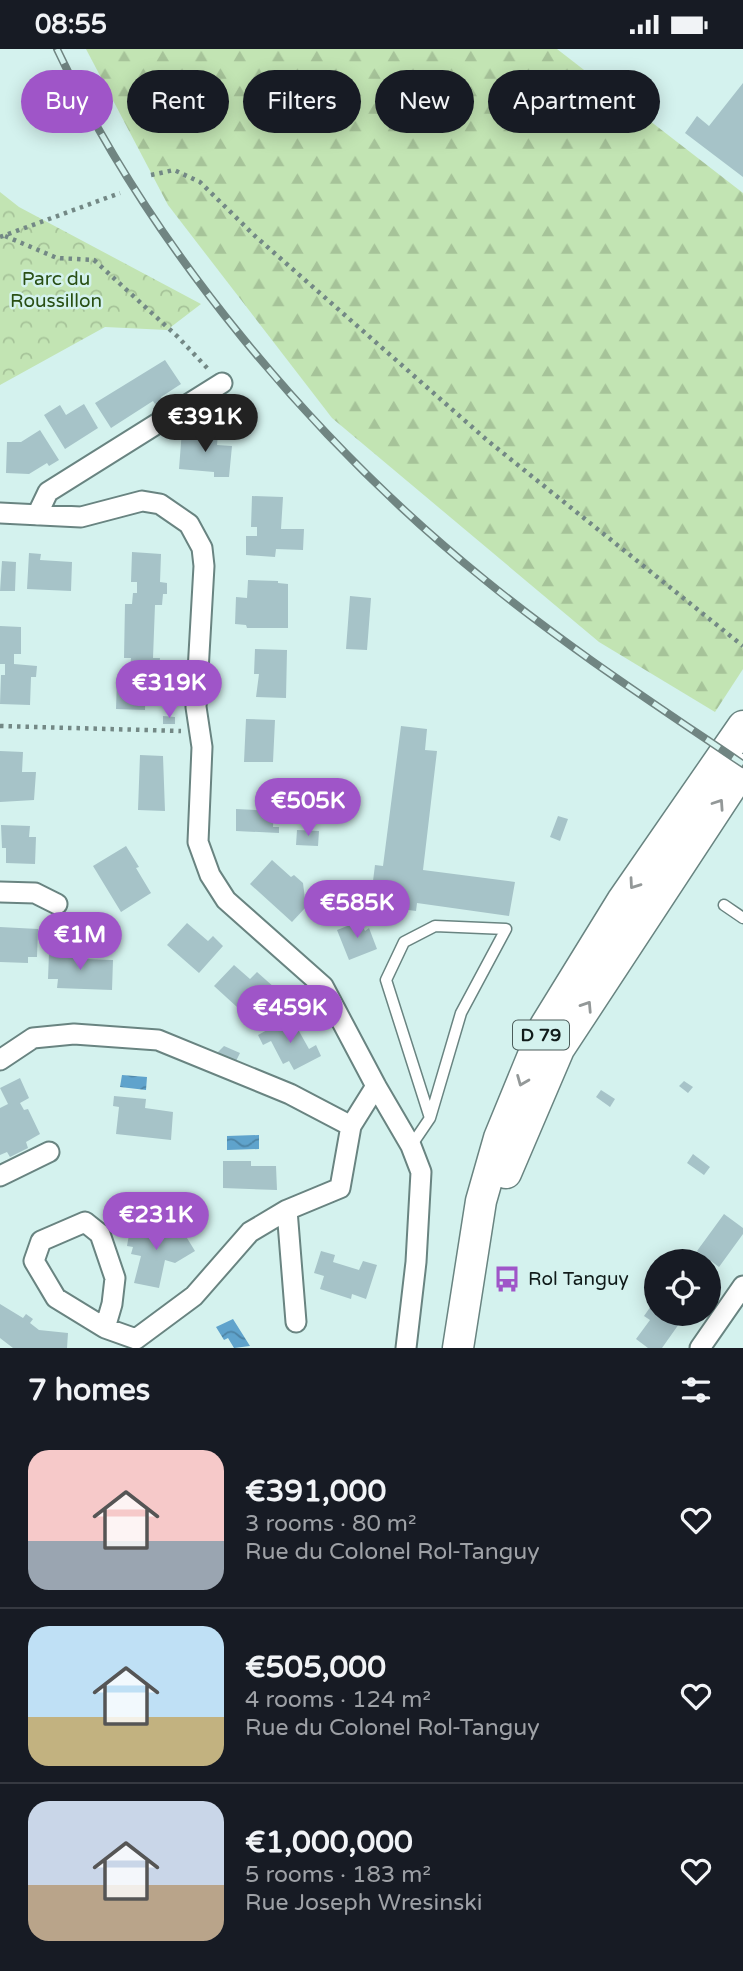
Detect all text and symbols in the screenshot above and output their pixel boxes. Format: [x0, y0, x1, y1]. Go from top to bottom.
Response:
text: 08:55 [35, 9, 107, 40]
chip: Buy [21, 70, 113, 133]
chip: Rent [127, 70, 229, 133]
chip: Filters [243, 70, 361, 133]
chip: New [375, 70, 474, 133]
chip: Apartment [488, 70, 660, 133]
park label: Parc du Roussillon [10, 268, 102, 312]
pin: €391K [156, 395, 254, 454]
text: €391K [168, 403, 242, 431]
pin: €319K [120, 661, 218, 720]
text: €319K [132, 669, 206, 697]
pin: €505K [259, 779, 357, 838]
text: €505K [271, 787, 345, 815]
one-way arrow [711, 799, 723, 812]
one-way arrow [630, 876, 642, 889]
pin: €585K [308, 881, 406, 940]
text: €585K [320, 889, 394, 917]
pin: €1M [46, 913, 114, 972]
text: €1M [54, 921, 106, 949]
pin: €459K [241, 985, 339, 1045]
text: €459K [253, 994, 327, 1022]
one-way arrow [579, 1000, 592, 1013]
road number: D 79 [513, 1021, 569, 1050]
one-way arrow [516, 1074, 530, 1086]
pin: €231K [107, 1193, 205, 1252]
text: €231K [119, 1201, 193, 1229]
map controls [644, 1249, 721, 1326]
button: locate [644, 1249, 721, 1326]
bus stop icon: Rol Tanguy [492, 1264, 522, 1294]
place label: Rol Tanguy [528, 1268, 629, 1290]
icon: filters [677, 1371, 715, 1409]
text: 7 homes [28, 1372, 150, 1409]
text: €391,000 [245, 1473, 386, 1510]
icon: home [84, 1478, 168, 1562]
icon: heart [677, 1501, 715, 1539]
text: 3 rooms · 80 m² [245, 1510, 416, 1538]
text: Rue du Colonel Rol-Tanguy [245, 1538, 540, 1566]
text: €505,000 [245, 1649, 386, 1686]
icon: home [84, 1654, 168, 1738]
icon: heart [677, 1677, 715, 1715]
text: 4 rooms · 124 m² [245, 1686, 431, 1714]
text: Rue du Colonel Rol-Tanguy [245, 1714, 540, 1742]
text: €1,000,000 [245, 1824, 413, 1861]
icon: home [84, 1829, 168, 1913]
icon: heart [677, 1852, 715, 1890]
text: 5 rooms · 183 m² [245, 1861, 431, 1889]
text: Rue Joseph Wresinski [245, 1889, 482, 1917]

